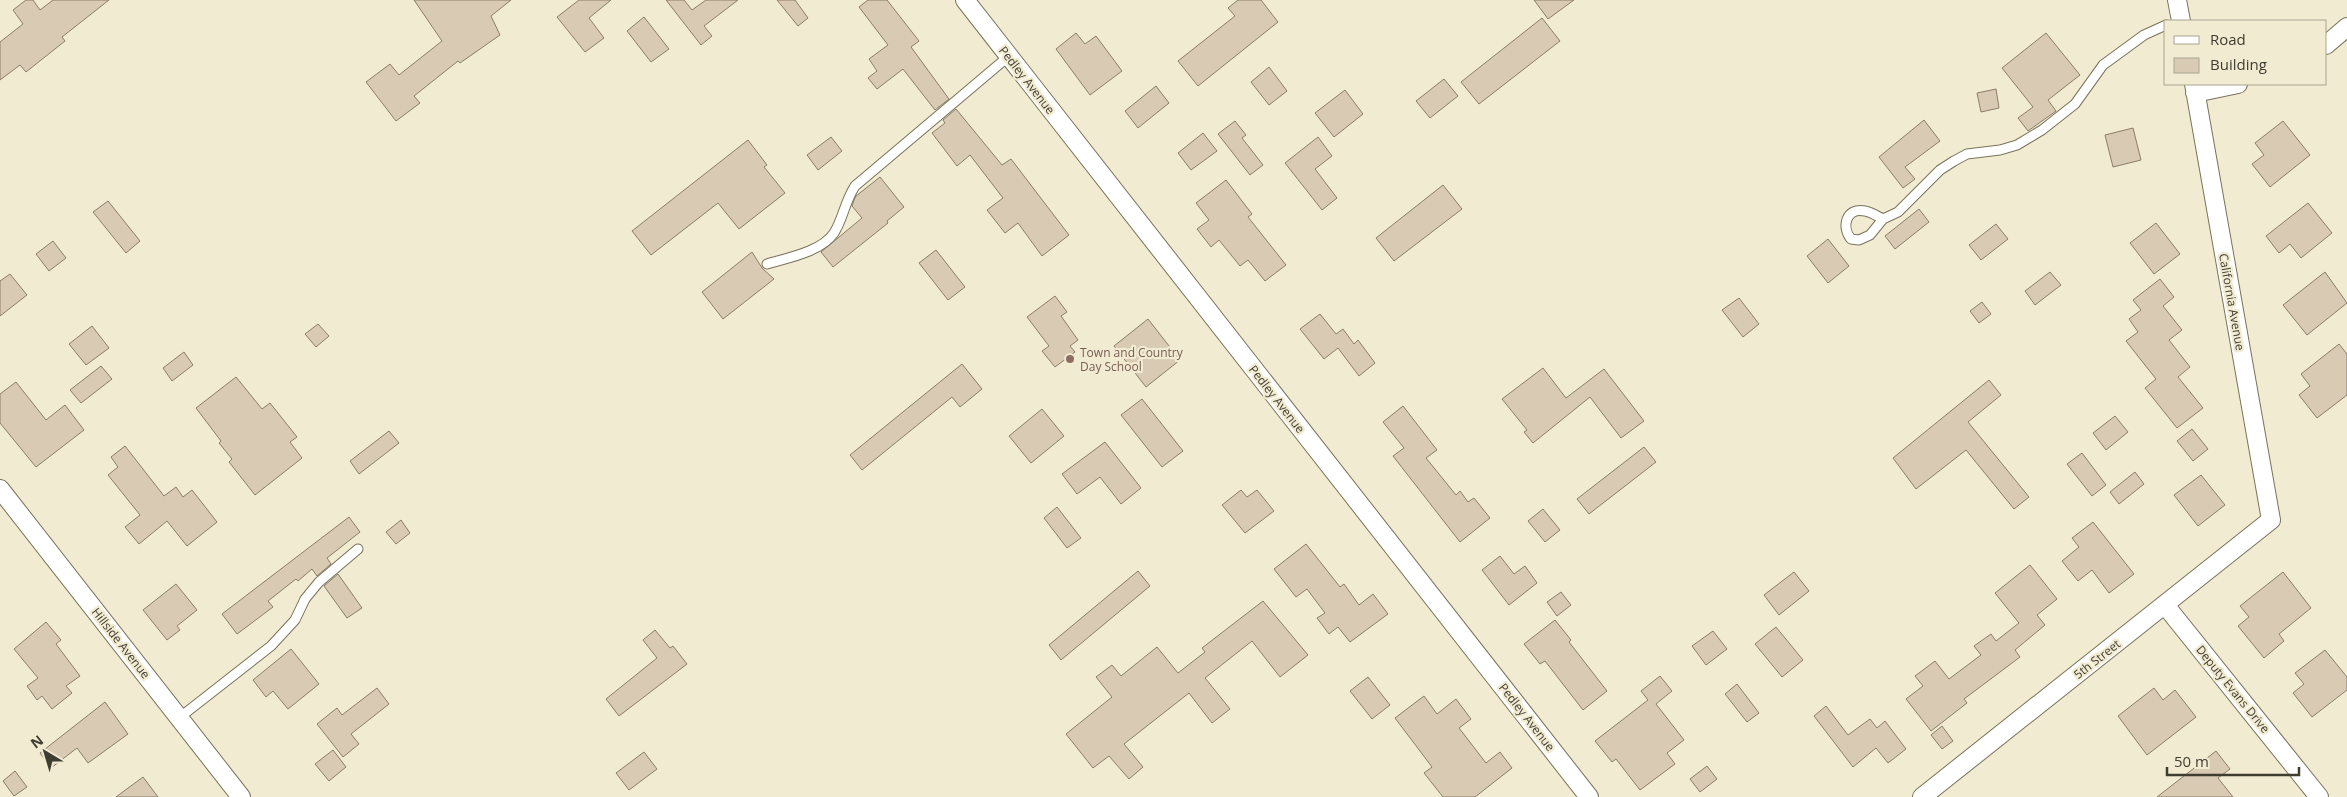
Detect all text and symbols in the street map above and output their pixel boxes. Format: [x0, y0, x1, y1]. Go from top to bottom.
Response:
legend [2164, 20, 2327, 85]
text: Road [2210, 29, 2246, 49]
street label: Pedley Avenue [995, 42, 1059, 118]
text: Building [2210, 54, 2267, 74]
street label: California Avenue [2215, 252, 2249, 352]
place label: Town and Country Day School [1080, 344, 1184, 375]
marker: Town and Country Day School [1064, 353, 1076, 365]
street label: Pedley Avenue [1245, 361, 1309, 437]
street label: Hillside Avenue [88, 604, 154, 682]
street label: 5th Street [2070, 635, 2124, 683]
street label: Deputy Evans Drive [2192, 642, 2274, 737]
street label: Pedley Avenue [1495, 679, 1559, 755]
north arrow [20, 727, 70, 777]
text: N [26, 730, 47, 752]
scale bar [2167, 744, 2300, 776]
text: 50 m [2174, 751, 2209, 771]

